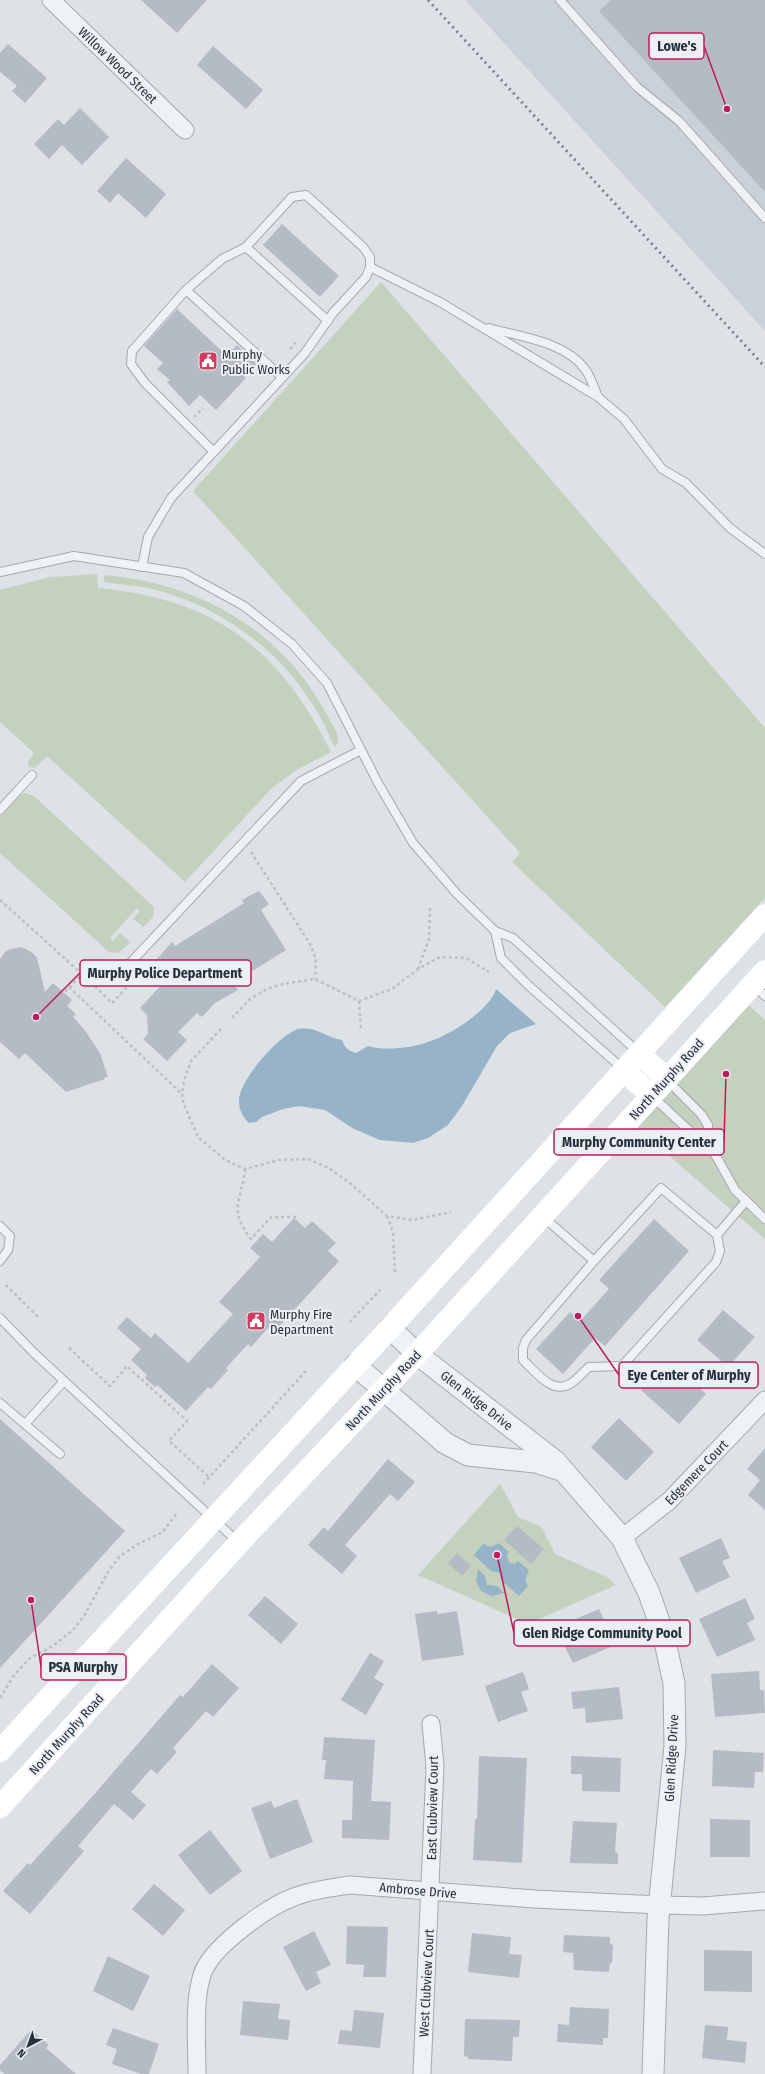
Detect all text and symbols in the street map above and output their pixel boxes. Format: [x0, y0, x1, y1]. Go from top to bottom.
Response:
street label: Willow Wood Street [75, 24, 161, 107]
callout: Lowe's [649, 33, 704, 59]
text: Lowe's [657, 38, 697, 55]
place label: Murphy Public Works [222, 347, 291, 377]
public building icon: Murphy Public Works [197, 350, 219, 372]
callout: Murphy Police Department [80, 960, 251, 986]
text: Murphy Police Department [88, 965, 243, 982]
street label: North Murphy Road [626, 1036, 707, 1123]
callout: Murphy Community Center [554, 1129, 724, 1155]
text: Murphy Community Center [562, 1134, 717, 1151]
place label: Murphy Fire Department [270, 1307, 334, 1337]
public building icon: Murphy Fire Department [245, 1310, 267, 1332]
street label: North Murphy Road [343, 1347, 424, 1433]
callout: Eye Center of Murphy [619, 1362, 758, 1388]
text: Eye Center of Murphy [627, 1367, 751, 1384]
street label: Glen Ridge Drive [438, 1368, 516, 1433]
street label: Edgemere Court [662, 1436, 731, 1508]
callout: Glen Ridge Community Pool [514, 1620, 690, 1646]
text: Glen Ridge Community Pool [522, 1625, 682, 1642]
callout: PSA Murphy [41, 1654, 126, 1680]
text: PSA Murphy [48, 1659, 118, 1676]
street label: North Murphy Road [26, 1691, 107, 1778]
street label: Glen Ridge Drive [662, 1714, 681, 1802]
street label: East Clubview Court [424, 1755, 441, 1860]
street label: Ambrose Drive [379, 1880, 457, 1901]
street label: West Clubview Court [416, 1928, 437, 2037]
north arrow [8, 2026, 48, 2066]
text: N [15, 2046, 29, 2060]

